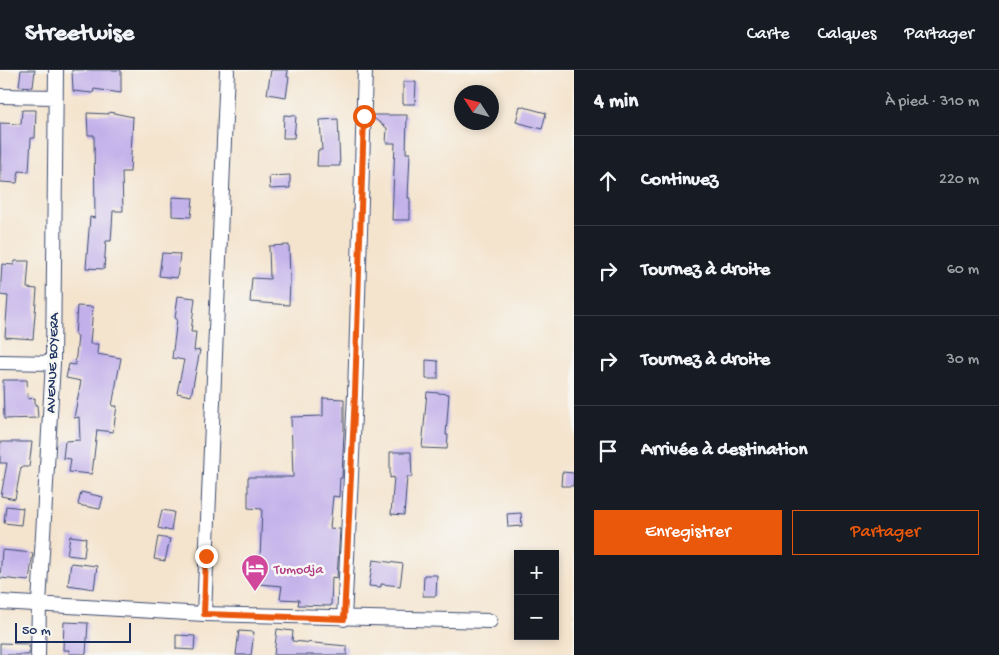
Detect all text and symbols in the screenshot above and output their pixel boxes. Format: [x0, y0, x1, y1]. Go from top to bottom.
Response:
text: Streetwise [25, 20, 134, 49]
text: Carte [747, 24, 790, 45]
text: Calques [818, 24, 876, 45]
text: Partager [904, 24, 974, 45]
north arrow [454, 85, 499, 130]
text: 4 min [594, 90, 638, 115]
text: À pied · 310 m [885, 93, 979, 112]
route start [353, 105, 376, 128]
icon: ahead [594, 167, 622, 195]
text: Continuez [641, 169, 718, 192]
text: 220 m [939, 171, 979, 190]
icon: right [594, 257, 622, 285]
text: Tournez à droite [641, 259, 770, 282]
text: 60 m [947, 261, 979, 280]
street label: AVENUE BOYERA [43, 312, 64, 414]
icon: right [594, 347, 622, 375]
text: Tournez à droite [641, 349, 770, 372]
text: 30 m [946, 351, 979, 370]
icon: arrive [594, 437, 622, 465]
text: Arrivée à destination [641, 439, 807, 462]
button: Enregistrer [594, 510, 782, 555]
button: Partager [792, 510, 979, 555]
route end [195, 545, 218, 568]
map controls [514, 550, 559, 640]
button: + [514, 550, 559, 595]
hotel icon: Tumodja [240, 553, 270, 592]
place label: Tumodja [273, 562, 324, 579]
button: − [514, 595, 559, 640]
scale bar [15, 620, 131, 643]
text: 50 m [22, 623, 51, 640]

